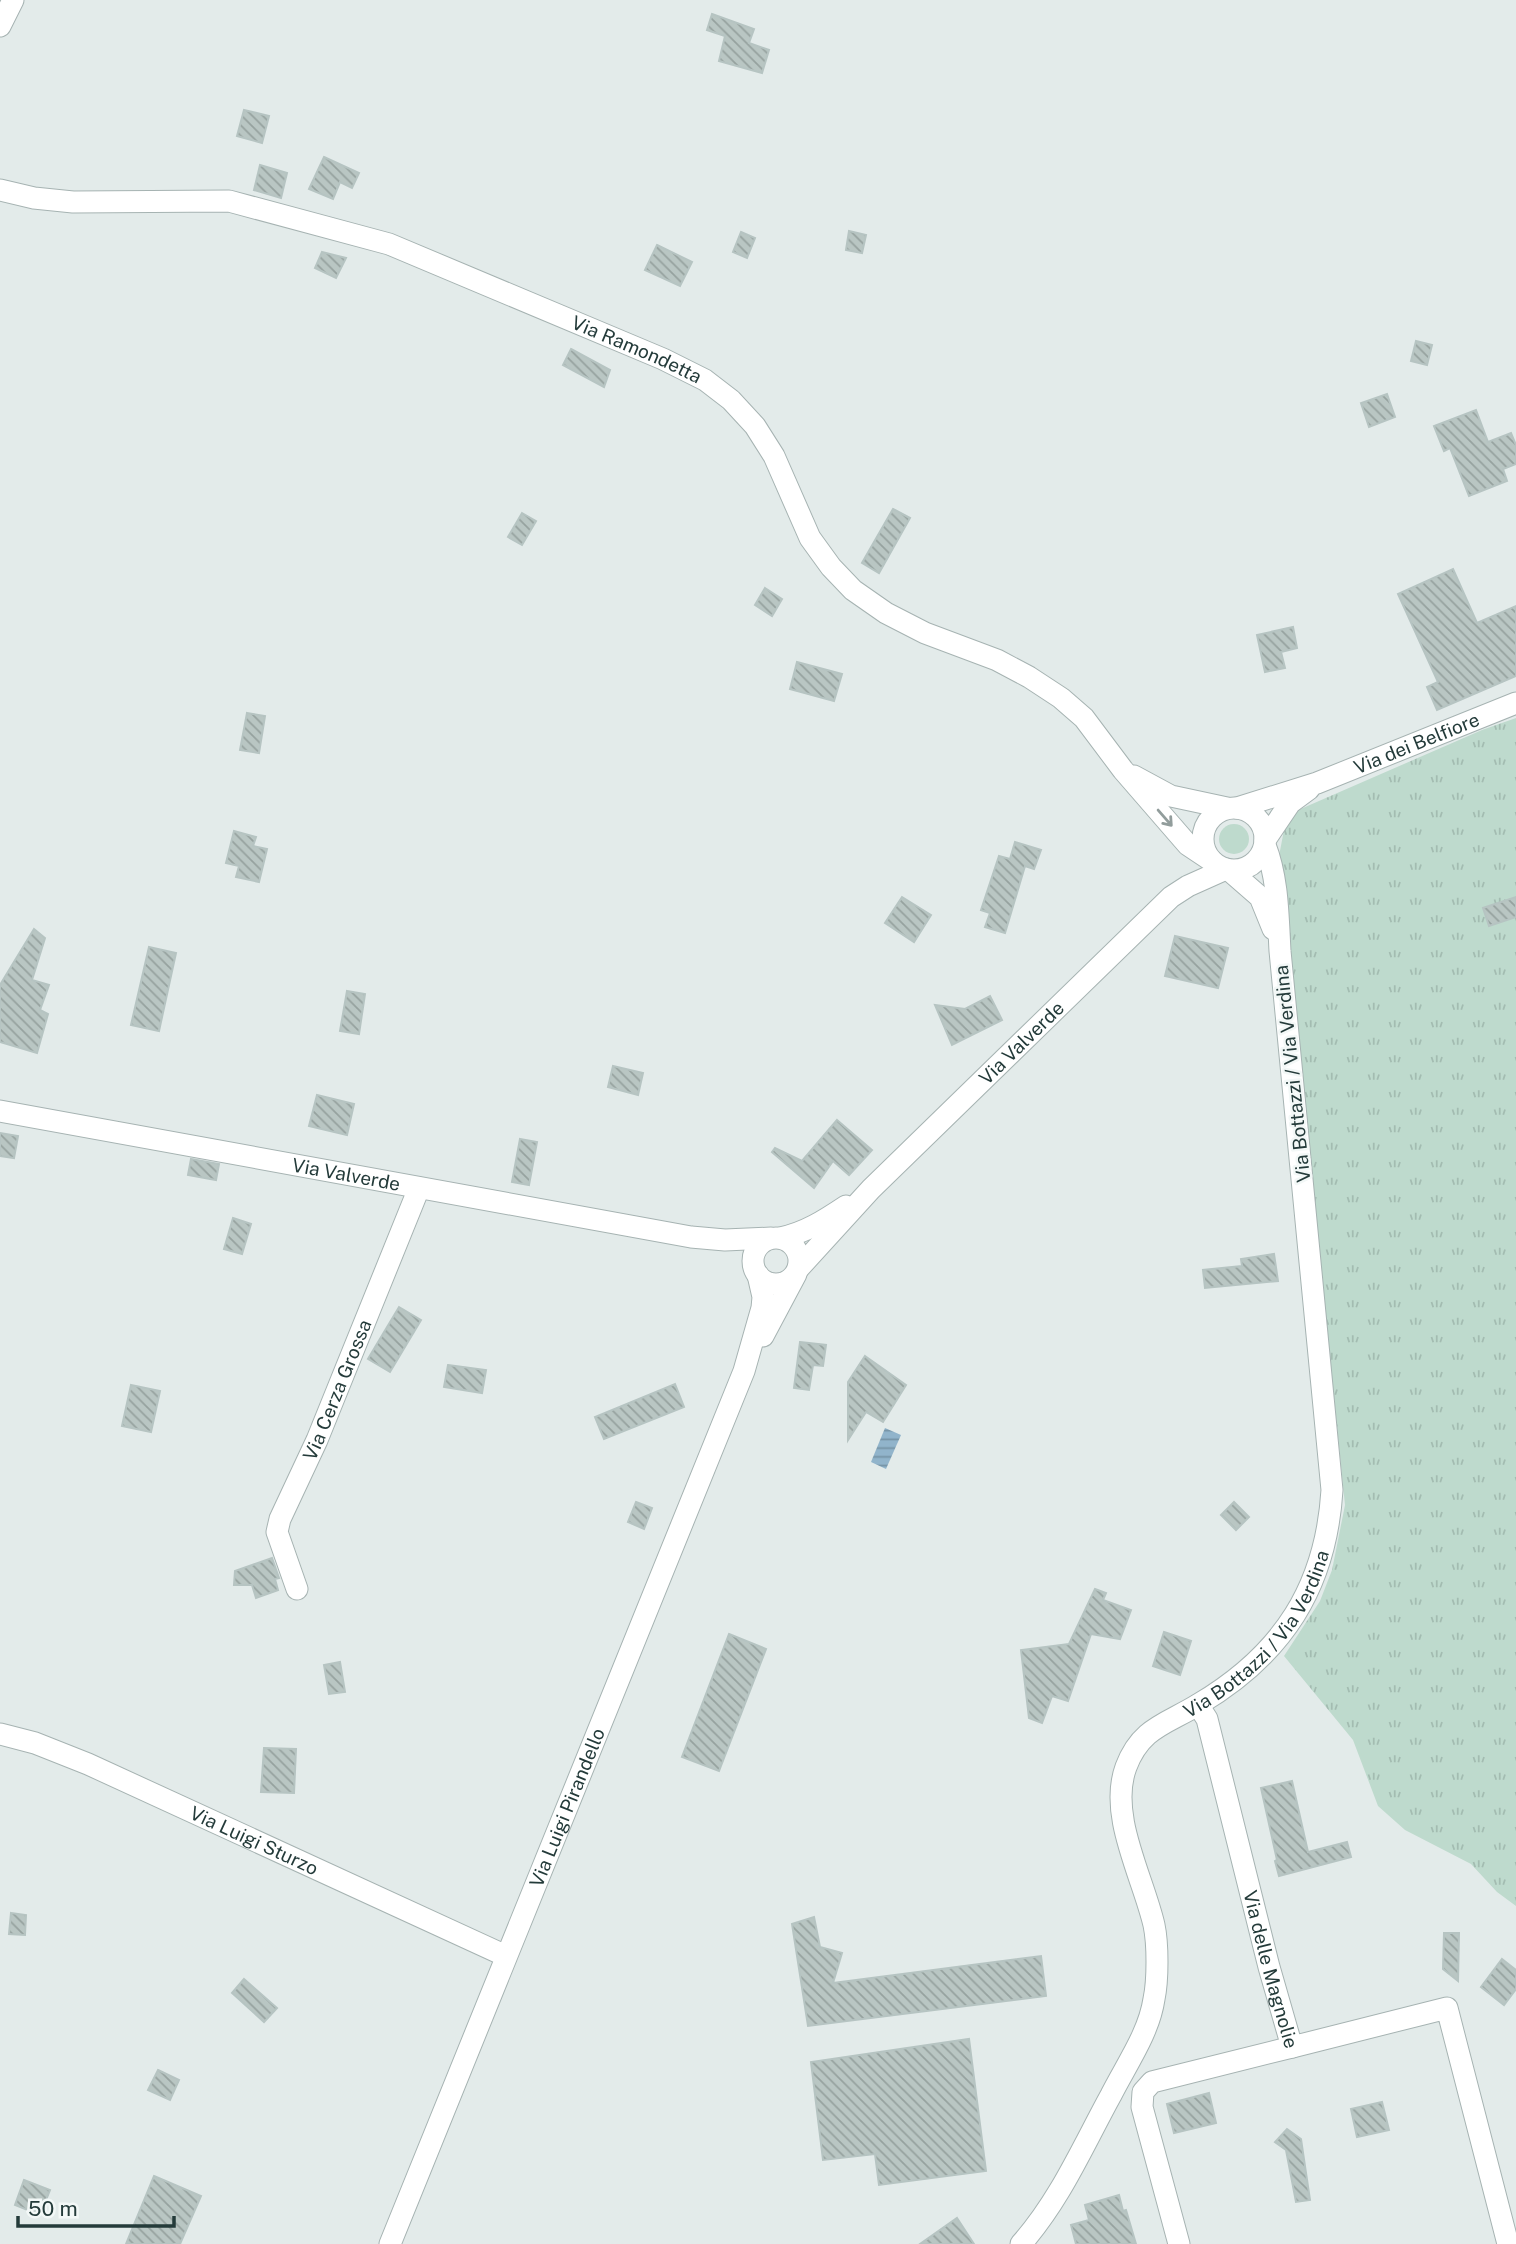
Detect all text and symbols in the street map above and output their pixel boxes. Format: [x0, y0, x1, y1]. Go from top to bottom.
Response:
street label: Via Ramondetta [568, 311, 705, 388]
street label: Via dei Belfiore [1350, 708, 1482, 778]
one-way arrow [1157, 809, 1173, 827]
street label: Via Bottazzi / Via Verdina [1270, 964, 1314, 1184]
street label: Via Valverde [974, 997, 1068, 1089]
street label: Via Valverde [290, 1153, 402, 1195]
street label: Via Cerza Grossa [298, 1316, 376, 1464]
street label: Via Bottazzi / Via Verdina [1179, 1548, 1333, 1722]
street label: Via Luigi Pirandello [525, 1725, 609, 1890]
street label: Via Luigi Sturzo [186, 1801, 322, 1879]
street label: Via delle Magnolie [1239, 1888, 1303, 2051]
scale bar [18, 2184, 173, 2228]
text: 50 m [28, 2196, 78, 2221]

